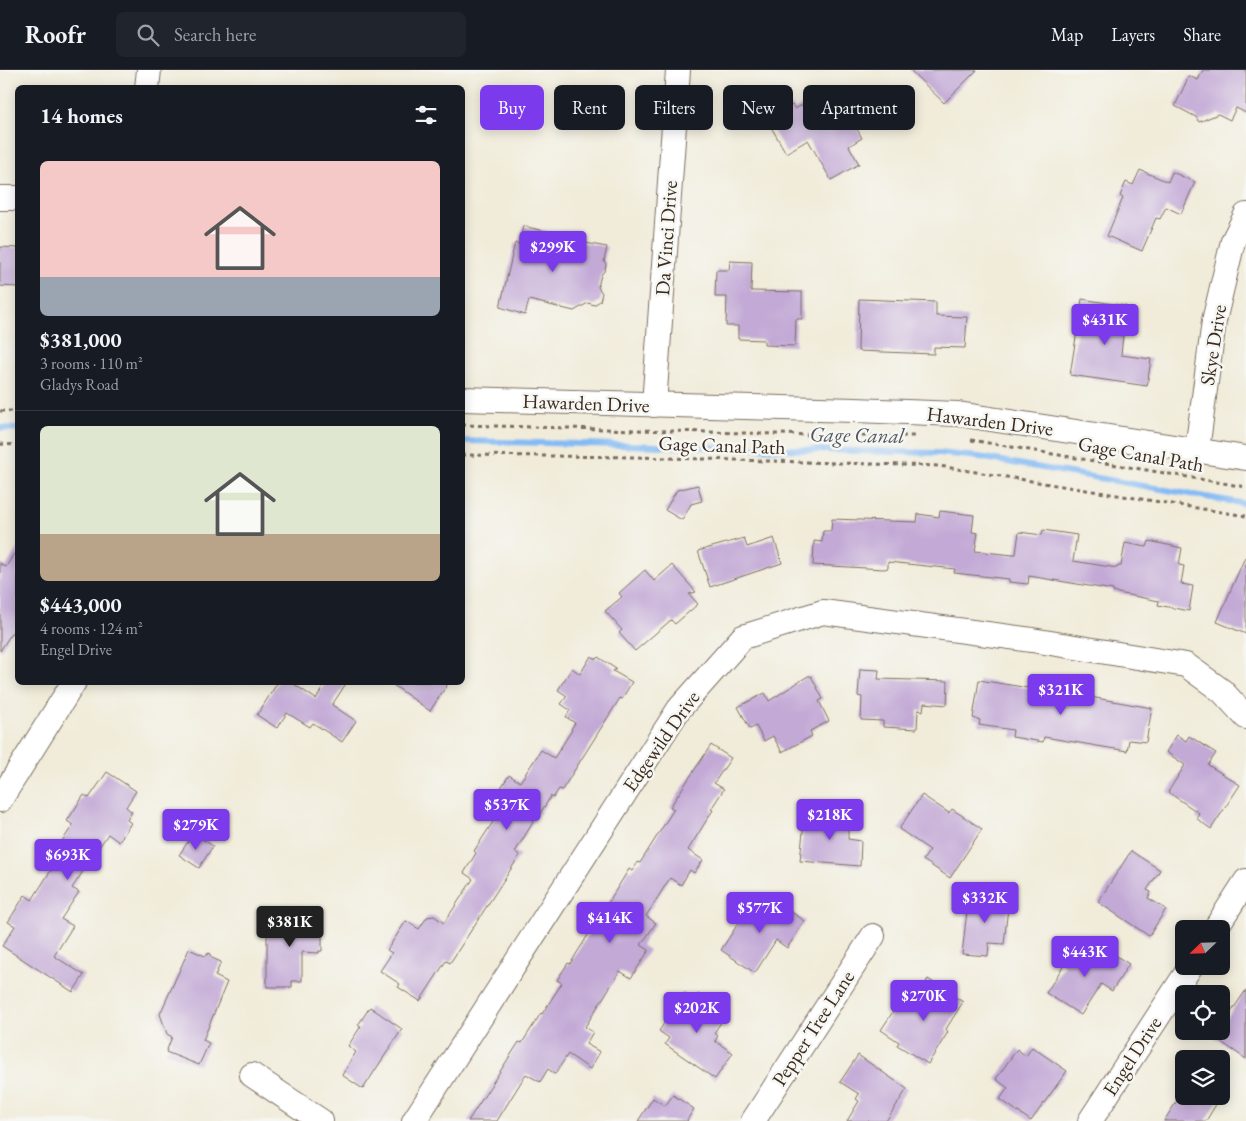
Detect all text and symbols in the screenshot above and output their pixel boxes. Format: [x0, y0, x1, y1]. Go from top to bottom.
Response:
search box [116, 12, 466, 57]
text: Roofr [25, 19, 86, 50]
icon: search [134, 21, 162, 49]
text: Search here [174, 22, 256, 47]
text: Map [1051, 23, 1083, 46]
text: Layers [1111, 23, 1155, 46]
text: Share [1183, 23, 1221, 46]
chip: Buy [480, 85, 544, 130]
chip: Rent [554, 85, 625, 130]
chip: Filters [635, 85, 713, 130]
chip: New [723, 85, 793, 130]
chip: Apartment [803, 85, 915, 130]
icon: filters [412, 101, 440, 129]
text: 14 homes [40, 102, 123, 129]
street label: Da Vinci Drive [649, 179, 683, 296]
icon: home [195, 193, 285, 283]
pin: $299K [518, 230, 588, 273]
text: $299K [531, 236, 575, 257]
street label: Skye Drive [1194, 303, 1232, 387]
pin: $431K [1070, 304, 1140, 346]
text: $431K [1083, 309, 1127, 330]
text: $381,000 [40, 326, 122, 353]
text: 3 rooms · 110 m² [40, 353, 143, 374]
text: Gladys Road [40, 374, 119, 395]
street label: Hawarden Drive [522, 388, 650, 418]
street label: Hawarden Drive [925, 400, 1055, 442]
water label: Gage Canal [809, 420, 906, 449]
street label: Gage Canal Path [658, 430, 786, 460]
street label: Gage Canal Path [1076, 430, 1206, 478]
icon: home [195, 459, 285, 549]
text: $443,000 [40, 591, 122, 618]
text: 4 rooms · 124 m² [40, 618, 143, 639]
text: Engel Drive [40, 639, 112, 660]
pin: $321K [1026, 674, 1096, 716]
text: $321K [1039, 679, 1083, 700]
street label: Edgewild Drive [617, 685, 706, 797]
pin: $537K [472, 788, 542, 831]
text: $537K [485, 794, 529, 815]
pin: $218K [795, 798, 865, 841]
text: $218K [808, 804, 852, 825]
pin: $279K [161, 808, 231, 851]
text: $279K [174, 814, 218, 835]
pin: $693K [33, 838, 103, 881]
text: $693K [46, 844, 90, 865]
pin: $332K [950, 882, 1020, 924]
text: $332K [963, 887, 1007, 908]
pin: $577K [725, 892, 795, 934]
text: $577K [738, 897, 782, 918]
pin: $414K [575, 902, 645, 944]
pin: $381K [255, 906, 325, 948]
text: $414K [588, 907, 632, 928]
text: $381K [268, 911, 312, 932]
north arrow [1175, 920, 1230, 975]
map controls [1175, 920, 1230, 1105]
pin: $443K [1050, 936, 1120, 978]
text: $443K [1063, 941, 1107, 962]
street label: Pepper Tree Lane [766, 965, 860, 1091]
pin: $270K [889, 980, 959, 1022]
text: $270K [902, 985, 946, 1006]
button: locate [1175, 985, 1230, 1040]
pin: $202K [662, 992, 732, 1034]
text: $202K [675, 997, 719, 1018]
street label: Engel Drive [1097, 1011, 1167, 1101]
button: layers [1175, 1050, 1230, 1105]

